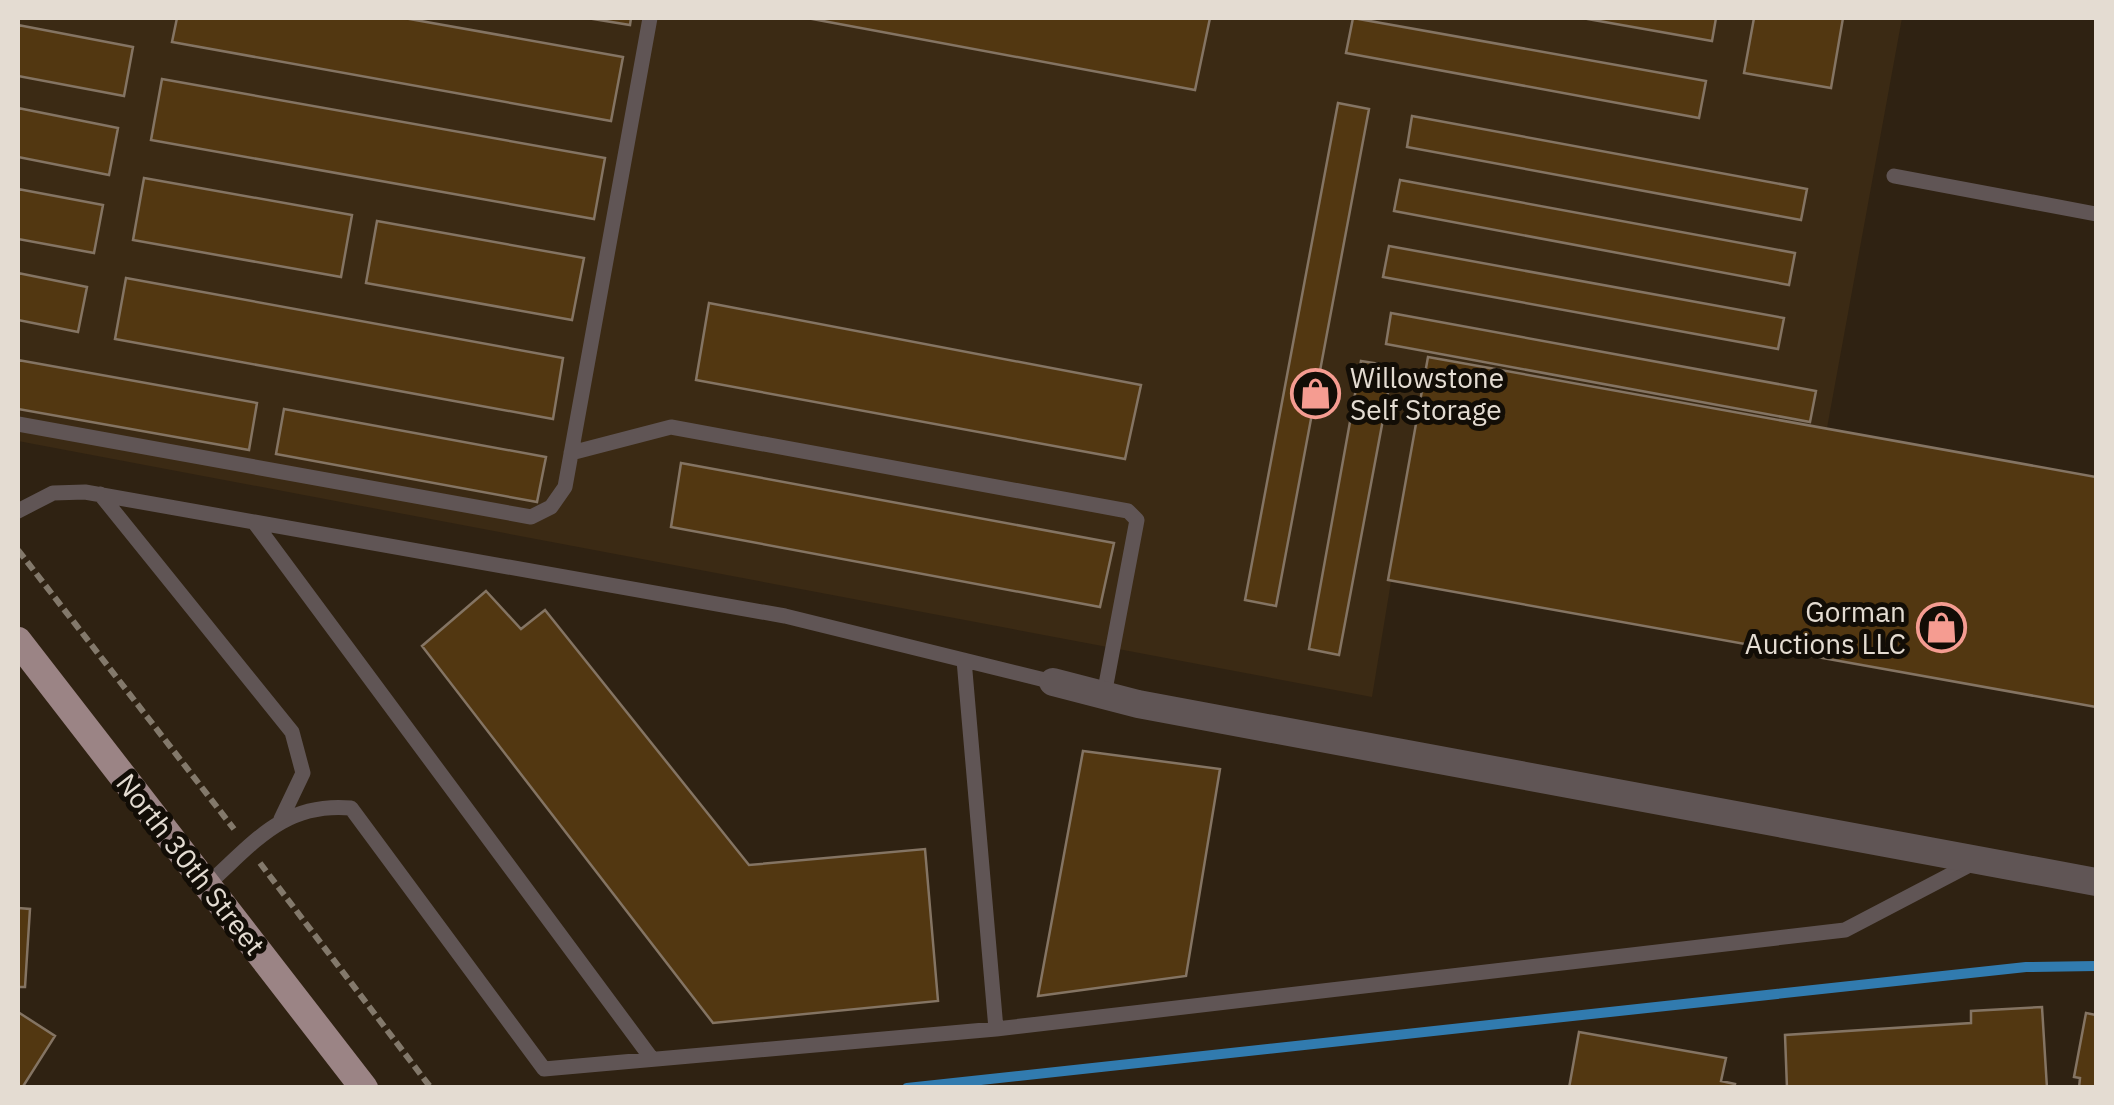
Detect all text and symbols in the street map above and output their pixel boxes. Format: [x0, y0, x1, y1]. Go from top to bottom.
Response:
place label: Willowstone Self Storage [1350, 359, 1504, 428]
shop icon: Willowstone Self Storage [1289, 367, 1341, 419]
place label: Gorman Auctions LLC [1745, 593, 1906, 662]
shop icon: Gorman Auctions LLC [1915, 601, 1967, 653]
street label: North 30th Street [108, 766, 274, 962]

